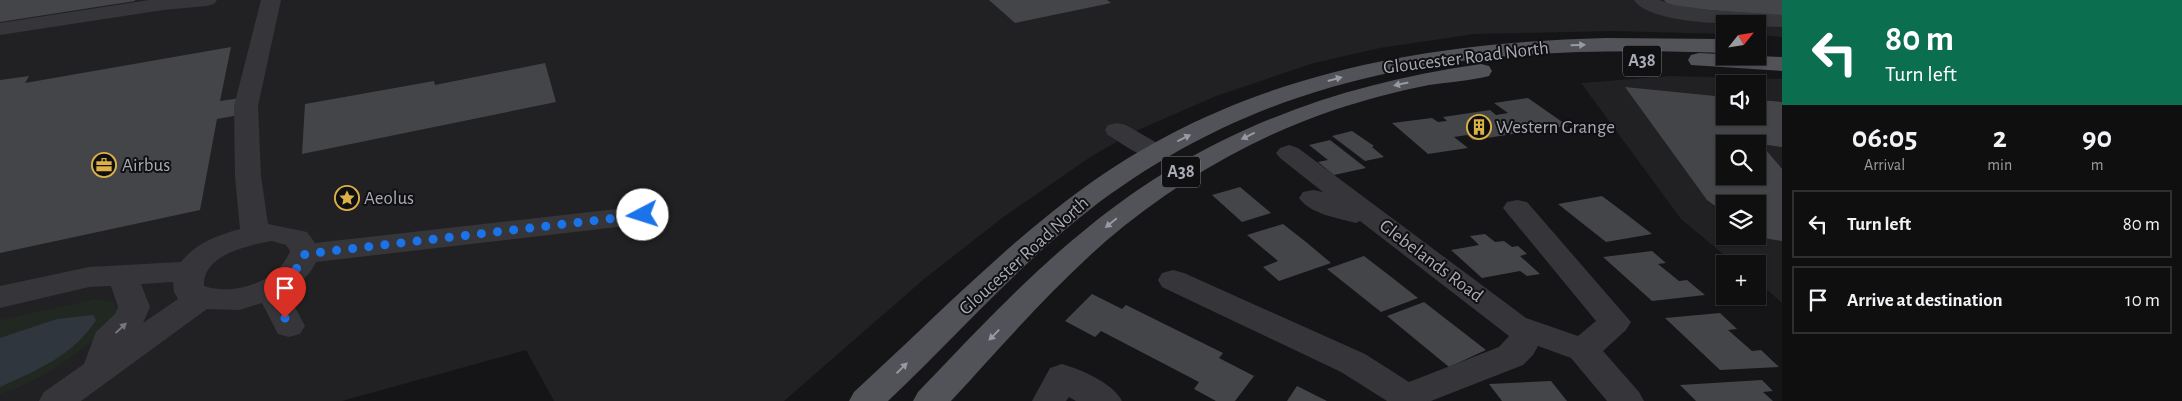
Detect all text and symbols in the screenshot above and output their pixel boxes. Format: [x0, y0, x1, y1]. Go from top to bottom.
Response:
north arrow [1716, 15, 1766, 65]
map controls [1716, 15, 1766, 305]
icon: left [1802, 20, 1867, 85]
text: 80 m [1885, 22, 1954, 57]
street label: Gloucester Road North [1382, 38, 1550, 78]
one-way arrow [1571, 41, 1587, 49]
road number: A38 [1623, 46, 1661, 76]
text: Turn left [1885, 63, 1957, 85]
one-way arrow [1328, 75, 1343, 83]
button: sound [1716, 75, 1766, 125]
one-way arrow [1394, 80, 1409, 88]
building icon: Western Grange [1466, 114, 1492, 140]
place label: Western Grange [1496, 118, 1615, 137]
text: 06:05 [1852, 123, 1917, 153]
text: 2 [1993, 123, 2007, 153]
text: 90 [2082, 123, 2112, 153]
one-way arrow [1241, 133, 1255, 141]
one-way arrow [1177, 134, 1191, 142]
button: search [1716, 135, 1766, 185]
office icon: Airbus [91, 152, 117, 178]
place label: Airbus [122, 156, 170, 175]
road number: A38 [1162, 156, 1200, 188]
text: Arrival [1864, 157, 1905, 173]
text: min [1987, 157, 2012, 173]
text: m [2091, 157, 2103, 173]
place icon: Aeolus [334, 185, 360, 211]
position arrow [616, 188, 668, 240]
place label: Aeolus [364, 189, 414, 208]
street label: Gloucester Road North [956, 193, 1092, 319]
button: layers [1716, 195, 1766, 245]
icon: left [1804, 210, 1832, 238]
text: Turn left [1847, 215, 1911, 234]
text: 80 m [2123, 215, 2160, 234]
street label: Glebelands Road [1376, 216, 1486, 306]
one-way arrow [1105, 217, 1118, 228]
button: + [1716, 255, 1766, 305]
pin [264, 267, 306, 318]
icon: arrive [271, 274, 299, 302]
icon: arrive [1804, 286, 1832, 314]
text: Arrive at destination [1847, 291, 2003, 310]
text: 10 m [2125, 291, 2160, 310]
one-way arrow [115, 322, 127, 334]
one-way arrow [988, 329, 1000, 341]
one-way arrow [895, 362, 907, 374]

